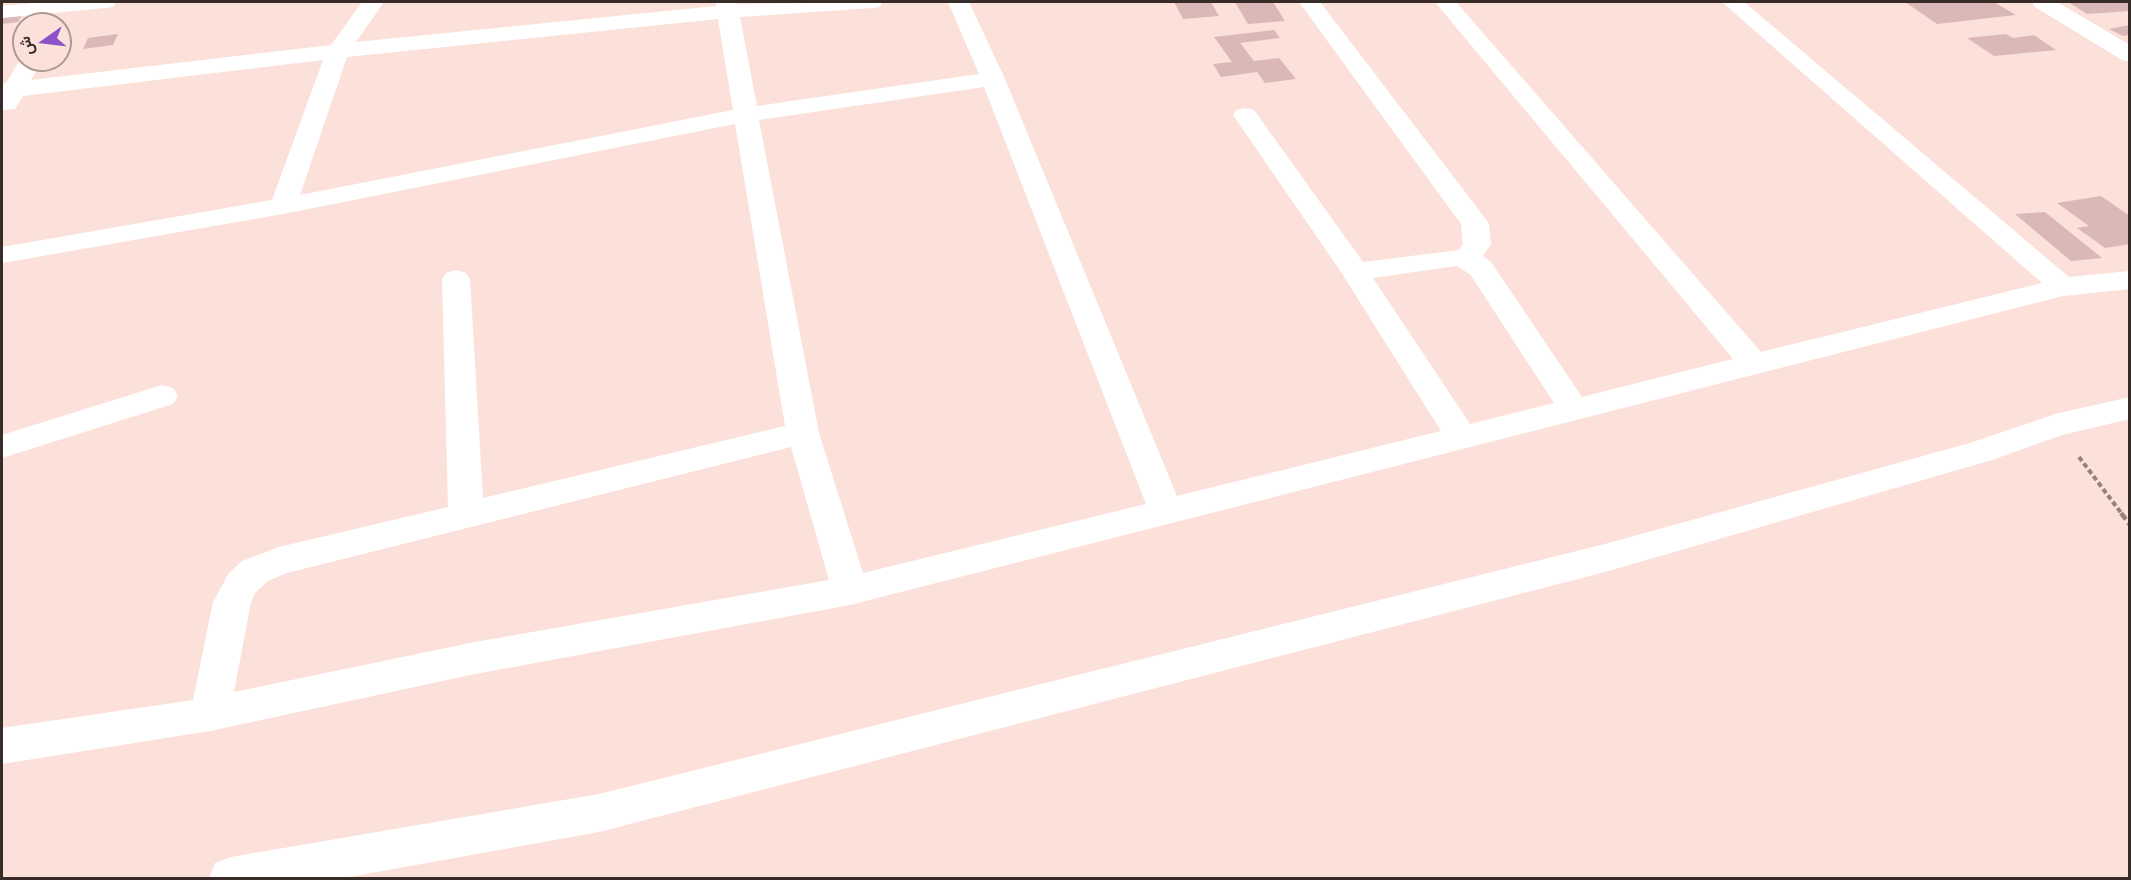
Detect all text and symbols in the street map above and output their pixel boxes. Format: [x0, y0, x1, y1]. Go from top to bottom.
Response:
north arrow [12, 12, 72, 72]
text: ش [14, 34, 38, 58]

